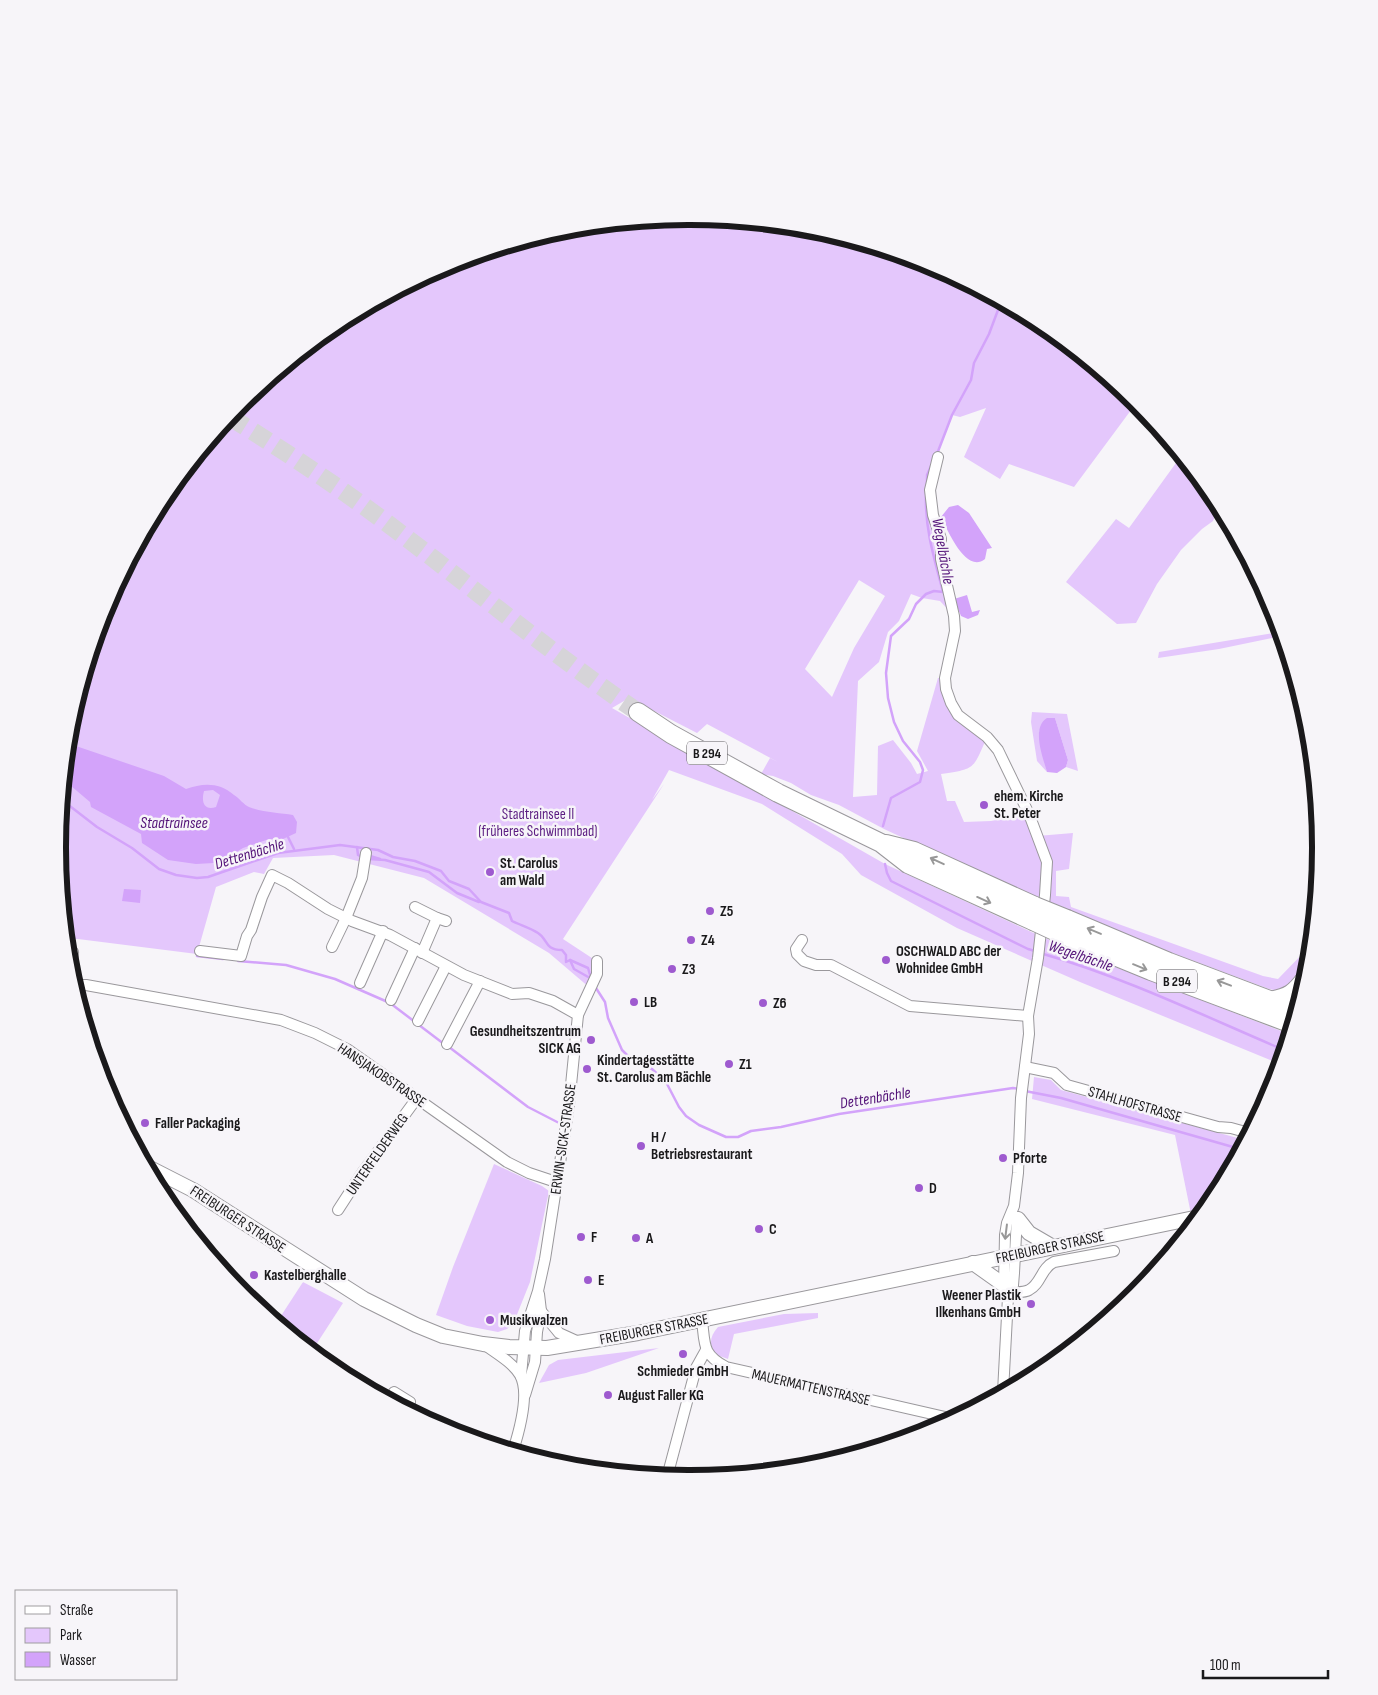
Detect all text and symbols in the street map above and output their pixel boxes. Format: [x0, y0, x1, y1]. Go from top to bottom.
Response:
water label: Wegelbächle [927, 517, 958, 586]
road number: B 294 [687, 741, 727, 764]
place label: ehem. Kirche St. Peter [994, 787, 1064, 823]
marker: ehem. Kirche St. Peter [978, 799, 990, 811]
park label: Stadtrainsee II (früheres Schwimmbad) [478, 805, 598, 841]
water label: Stadtrainsee [140, 814, 208, 833]
water label: Dettenbächle [213, 835, 286, 874]
place label: St. Carolus am Wald [500, 854, 558, 890]
one-way arrow [930, 856, 945, 866]
marker: St. Carolus am Wald [484, 866, 496, 878]
one-way arrow [976, 895, 991, 905]
place label: Z5 [720, 902, 734, 921]
marker: Z5 [704, 905, 716, 917]
one-way arrow [1086, 925, 1101, 934]
place label: Z4 [701, 931, 715, 950]
marker: Z4 [685, 934, 697, 946]
water label: Wegelbächle [1046, 937, 1115, 976]
place label: OSCHWALD ABC der Wohnidee GmbH [896, 942, 1002, 978]
marker: OSCHWALD ABC der Wohnidee GmbH [880, 954, 892, 966]
place label: Z3 [682, 960, 696, 979]
one-way arrow [1132, 962, 1147, 972]
marker: Z3 [666, 963, 678, 975]
road number: B 294 [1157, 969, 1197, 992]
one-way arrow [1217, 978, 1232, 987]
place label: LB [644, 993, 657, 1012]
place label: Z6 [773, 994, 787, 1013]
marker: LB [628, 996, 640, 1008]
marker: Z6 [757, 997, 769, 1009]
place label: Gesundheitszentrum SICK AG [470, 1022, 581, 1058]
marker: Gesundheitszentrum SICK AG [585, 1034, 597, 1046]
street label: HANSJAKOBSTRASSE [334, 1039, 430, 1112]
place label: Kindertagesstätte St. Carolus am Bächle [597, 1051, 711, 1087]
place label: Z1 [739, 1055, 752, 1074]
marker: Z1 [723, 1058, 735, 1070]
marker: Kindertagesstätte St. Carolus am Bächle [581, 1063, 593, 1075]
street label: ERWIN-SICK-STRASSE [546, 1082, 581, 1196]
street label: STAHLHOFSTRASSE [1086, 1082, 1184, 1127]
water label: Dettenbächle [838, 1084, 912, 1113]
street label: UNTERFELDERWEG [342, 1110, 413, 1199]
place label: Faller Packaging [155, 1114, 241, 1133]
marker: Faller Packaging [139, 1117, 151, 1129]
place label: H / Betriebsrestaurant [651, 1128, 752, 1164]
marker: H / Betriebsrestaurant [635, 1140, 647, 1152]
place label: Pforte [1013, 1149, 1047, 1168]
marker: Pforte [997, 1152, 1009, 1164]
place label: D [929, 1179, 937, 1198]
street label: FREIBURGER STRASSE [186, 1181, 289, 1257]
marker: D [913, 1182, 925, 1194]
place label: C [769, 1220, 777, 1239]
marker: C [753, 1223, 765, 1235]
one-way arrow [1001, 1224, 1011, 1240]
street label: FREIBURGER STRASSE [994, 1227, 1106, 1268]
place label: F [591, 1228, 597, 1247]
place label: A [645, 1229, 654, 1248]
marker: F [575, 1231, 587, 1243]
marker: A [630, 1232, 642, 1244]
place label: Kastelberghalle [264, 1266, 346, 1285]
marker: Kastelberghalle [248, 1269, 260, 1281]
place label: E [598, 1271, 605, 1290]
marker: E [582, 1274, 594, 1286]
place label: Weener Plastik Ilkenhans GmbH [936, 1286, 1022, 1322]
marker: Weener Plastik Ilkenhans GmbH [1025, 1298, 1037, 1310]
street label: FREIBURGER STRASSE [598, 1310, 710, 1349]
place label: Musikwalzen [500, 1311, 568, 1330]
marker: Musikwalzen [484, 1314, 496, 1326]
marker: Schmieder GmbH [677, 1348, 689, 1360]
place label: Schmieder GmbH [637, 1362, 729, 1381]
street label: MAUERMATTENSTRASSE [750, 1365, 872, 1410]
place label: August Faller KG [617, 1386, 704, 1405]
marker: August Faller KG [602, 1389, 614, 1401]
legend [15, 1590, 178, 1680]
text: Straße [60, 1601, 93, 1620]
text: Park [60, 1626, 82, 1645]
scale bar [1203, 1648, 1328, 1680]
text: Wasser [60, 1651, 97, 1670]
text: 100 m [1210, 1656, 1241, 1675]

